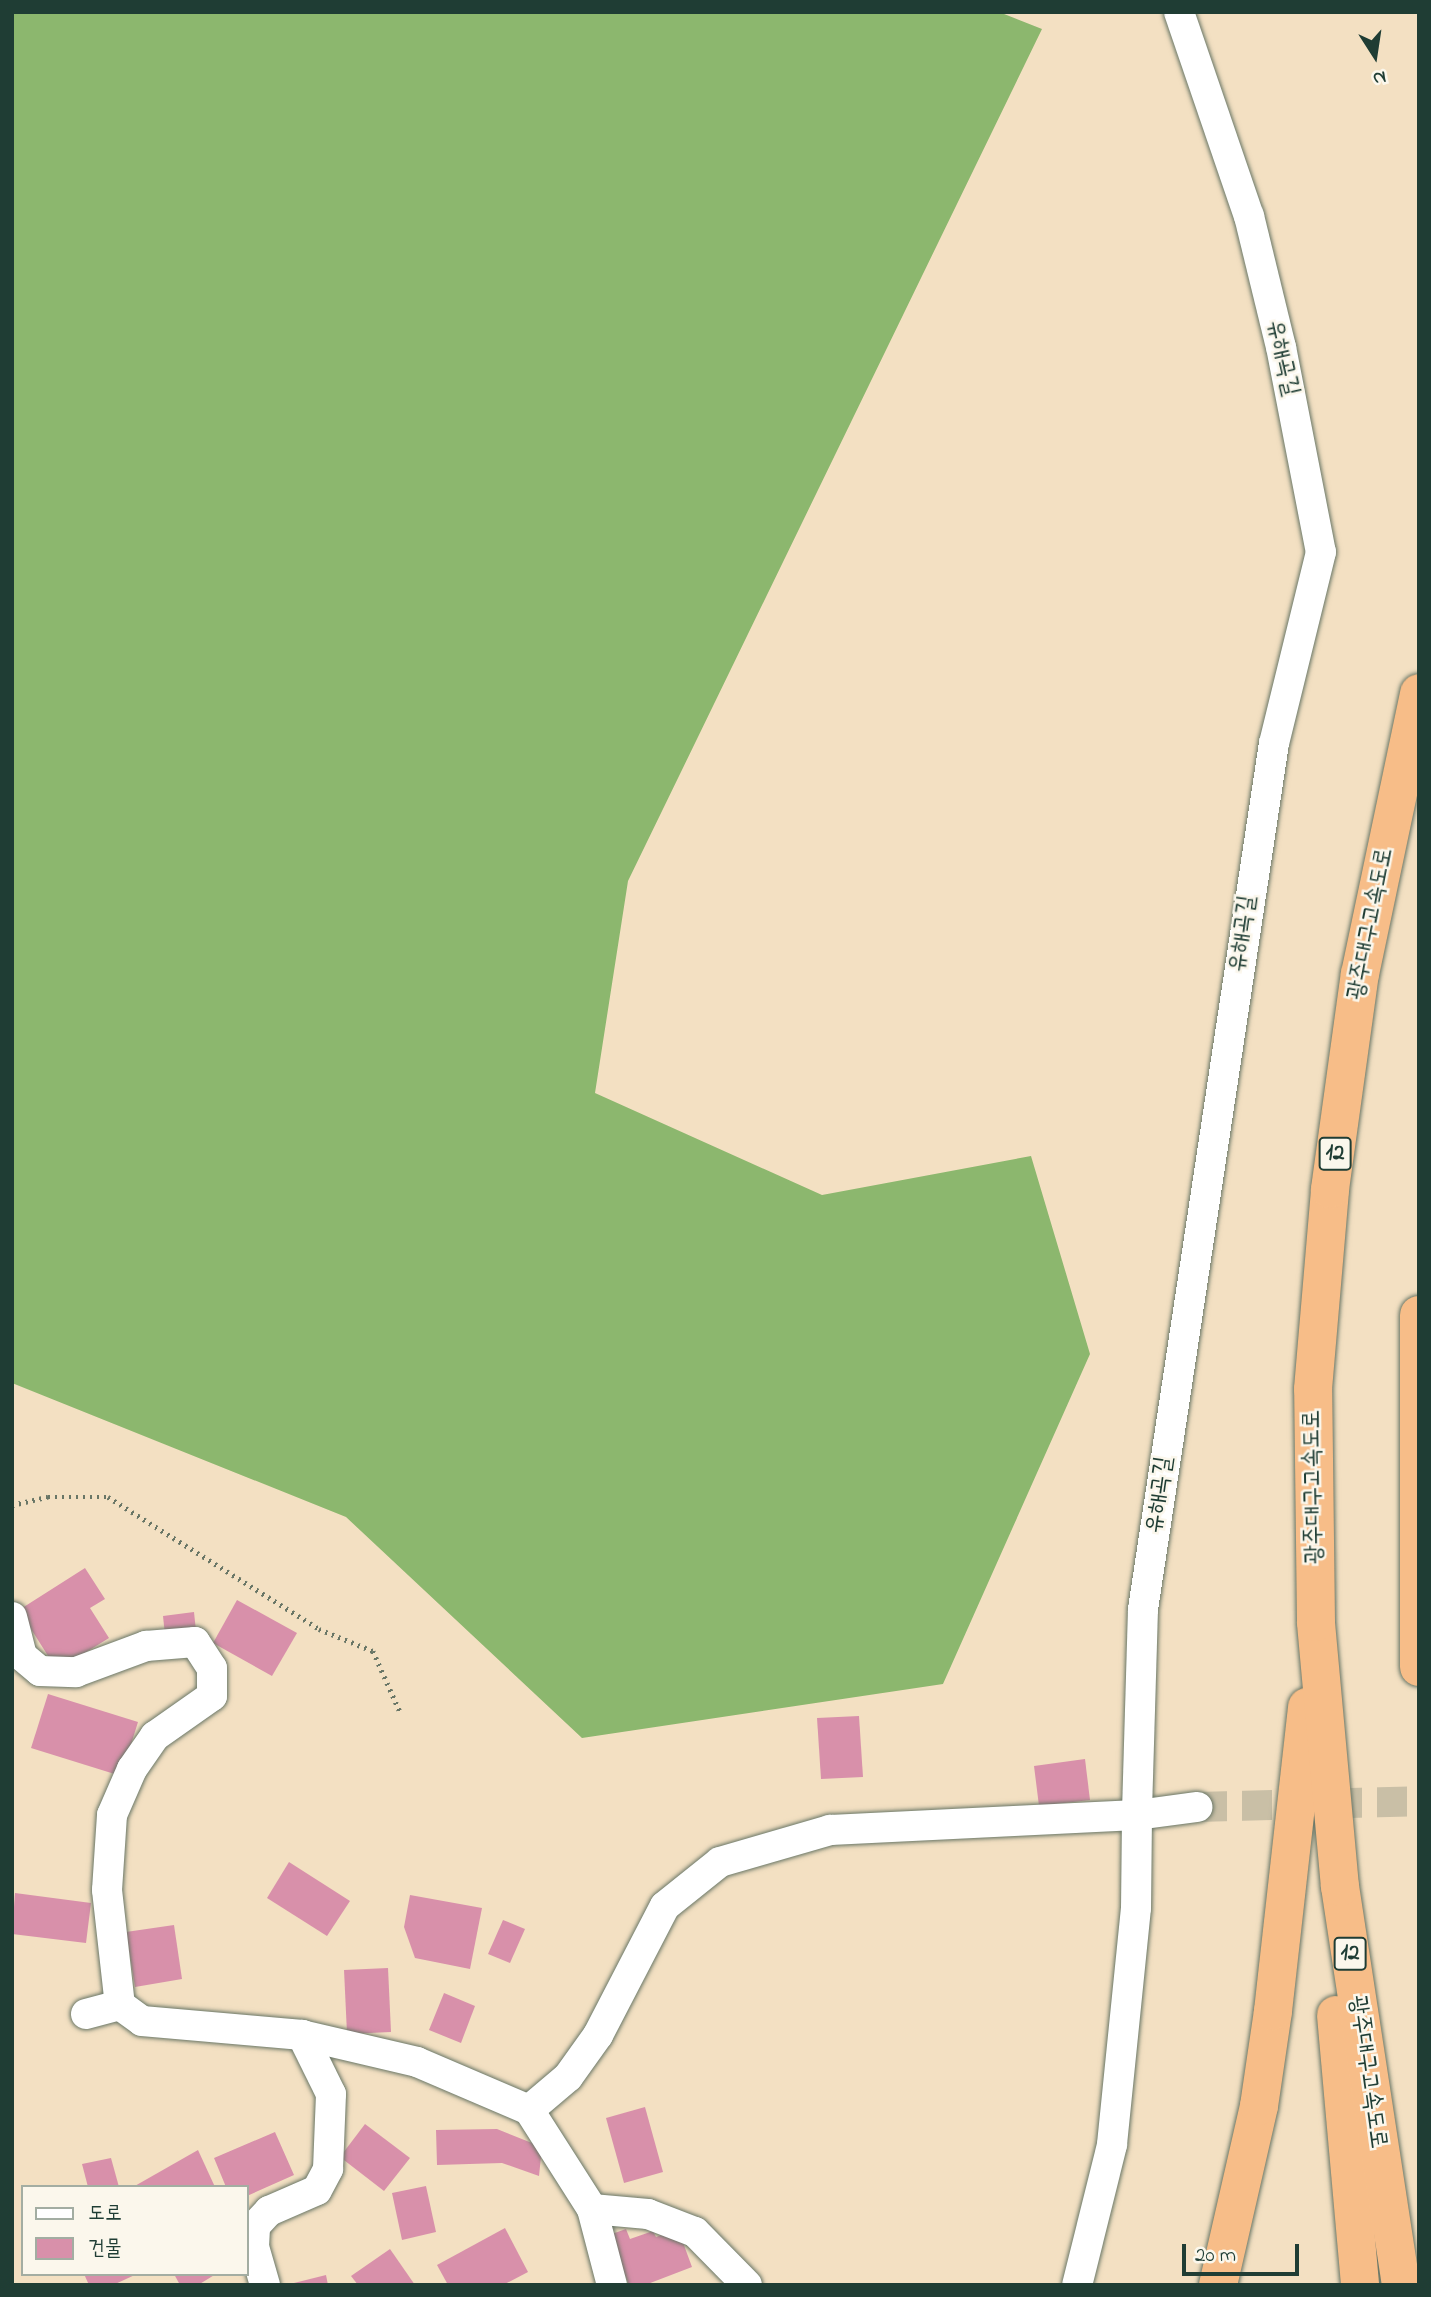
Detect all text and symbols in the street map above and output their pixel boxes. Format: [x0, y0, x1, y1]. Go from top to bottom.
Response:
north arrow [1340, 21, 1410, 91]
text: N [1370, 62, 1389, 92]
street label: 유해곡길 [1259, 317, 1305, 399]
street label: 광주대구고속도로 [1342, 845, 1400, 1003]
street label: 유해곡길 [1223, 894, 1263, 974]
road number: 12 [1318, 1134, 1352, 1174]
street label: 광주대구고속도로 [1298, 1410, 1330, 1564]
street label: 유해곡길 [1140, 1455, 1180, 1535]
road number: 12 [1332, 1935, 1368, 1974]
street label: 광주대구고속도로 [1342, 1993, 1392, 2151]
legend [21, 2185, 248, 2276]
text: 도로 [88, 2199, 122, 2229]
scale bar [1186, 2230, 1303, 2274]
text: 건물 [88, 2234, 122, 2264]
text: 20 m [1195, 2241, 1236, 2271]

